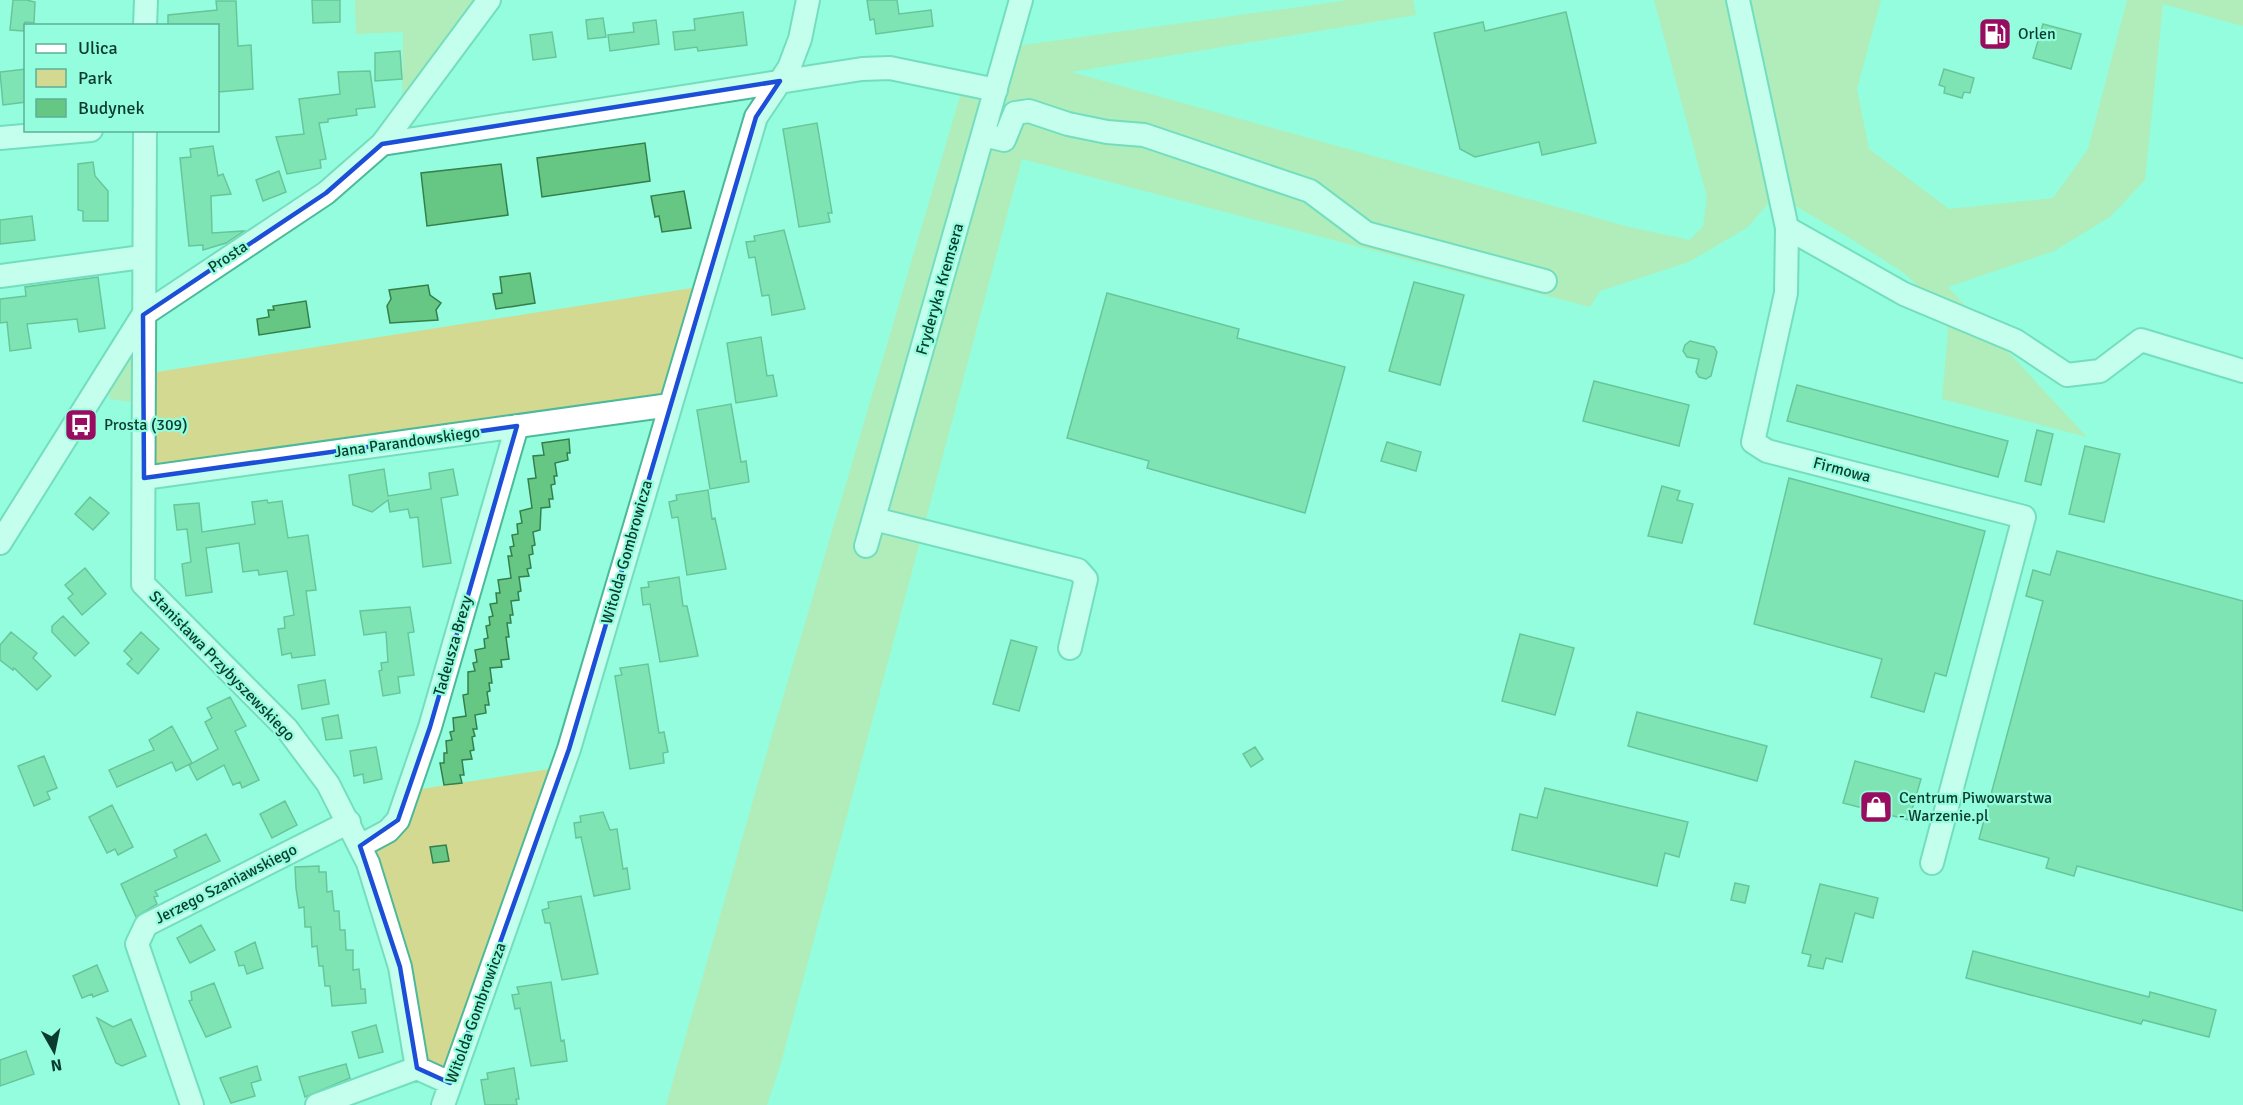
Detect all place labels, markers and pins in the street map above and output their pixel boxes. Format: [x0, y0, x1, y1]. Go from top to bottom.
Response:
fuel station icon: Orlen [1977, 16, 2013, 52]
place label: Orlen [2018, 24, 2056, 44]
bus stop icon: Prosta (309) [63, 407, 99, 443]
place label: Prosta (309) [104, 415, 188, 435]
place label: Centrum Piwowarstwa - Warzenie.pl [1899, 788, 2052, 826]
shop icon: Centrum Piwowarstwa - Warzenie.pl [1858, 789, 1894, 825]

